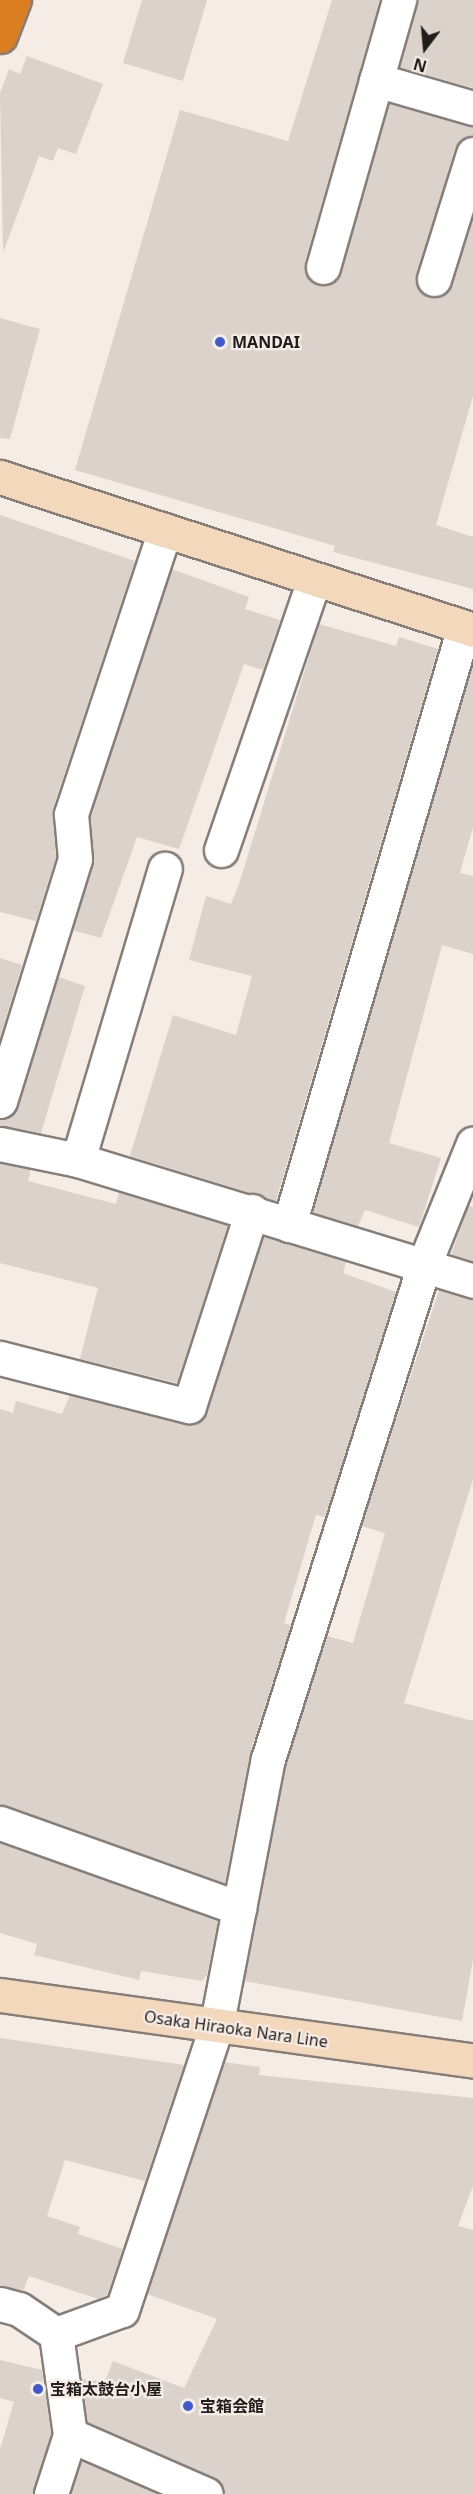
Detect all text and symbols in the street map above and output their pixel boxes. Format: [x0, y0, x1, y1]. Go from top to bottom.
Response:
north arrow [395, 18, 455, 78]
text: N [411, 53, 429, 78]
place label: MANDAI [232, 332, 300, 352]
marker: MANDAI [213, 335, 227, 349]
street label: Osaka Hiraoka Nara Line [143, 2007, 329, 2051]
place label: 宝箱太鼓台小屋 [50, 2379, 162, 2399]
marker: 宝箱太鼓台小屋 [31, 2382, 45, 2396]
place label: 宝箱会館 [200, 2396, 264, 2416]
marker: 宝箱会館 [181, 2399, 195, 2413]

